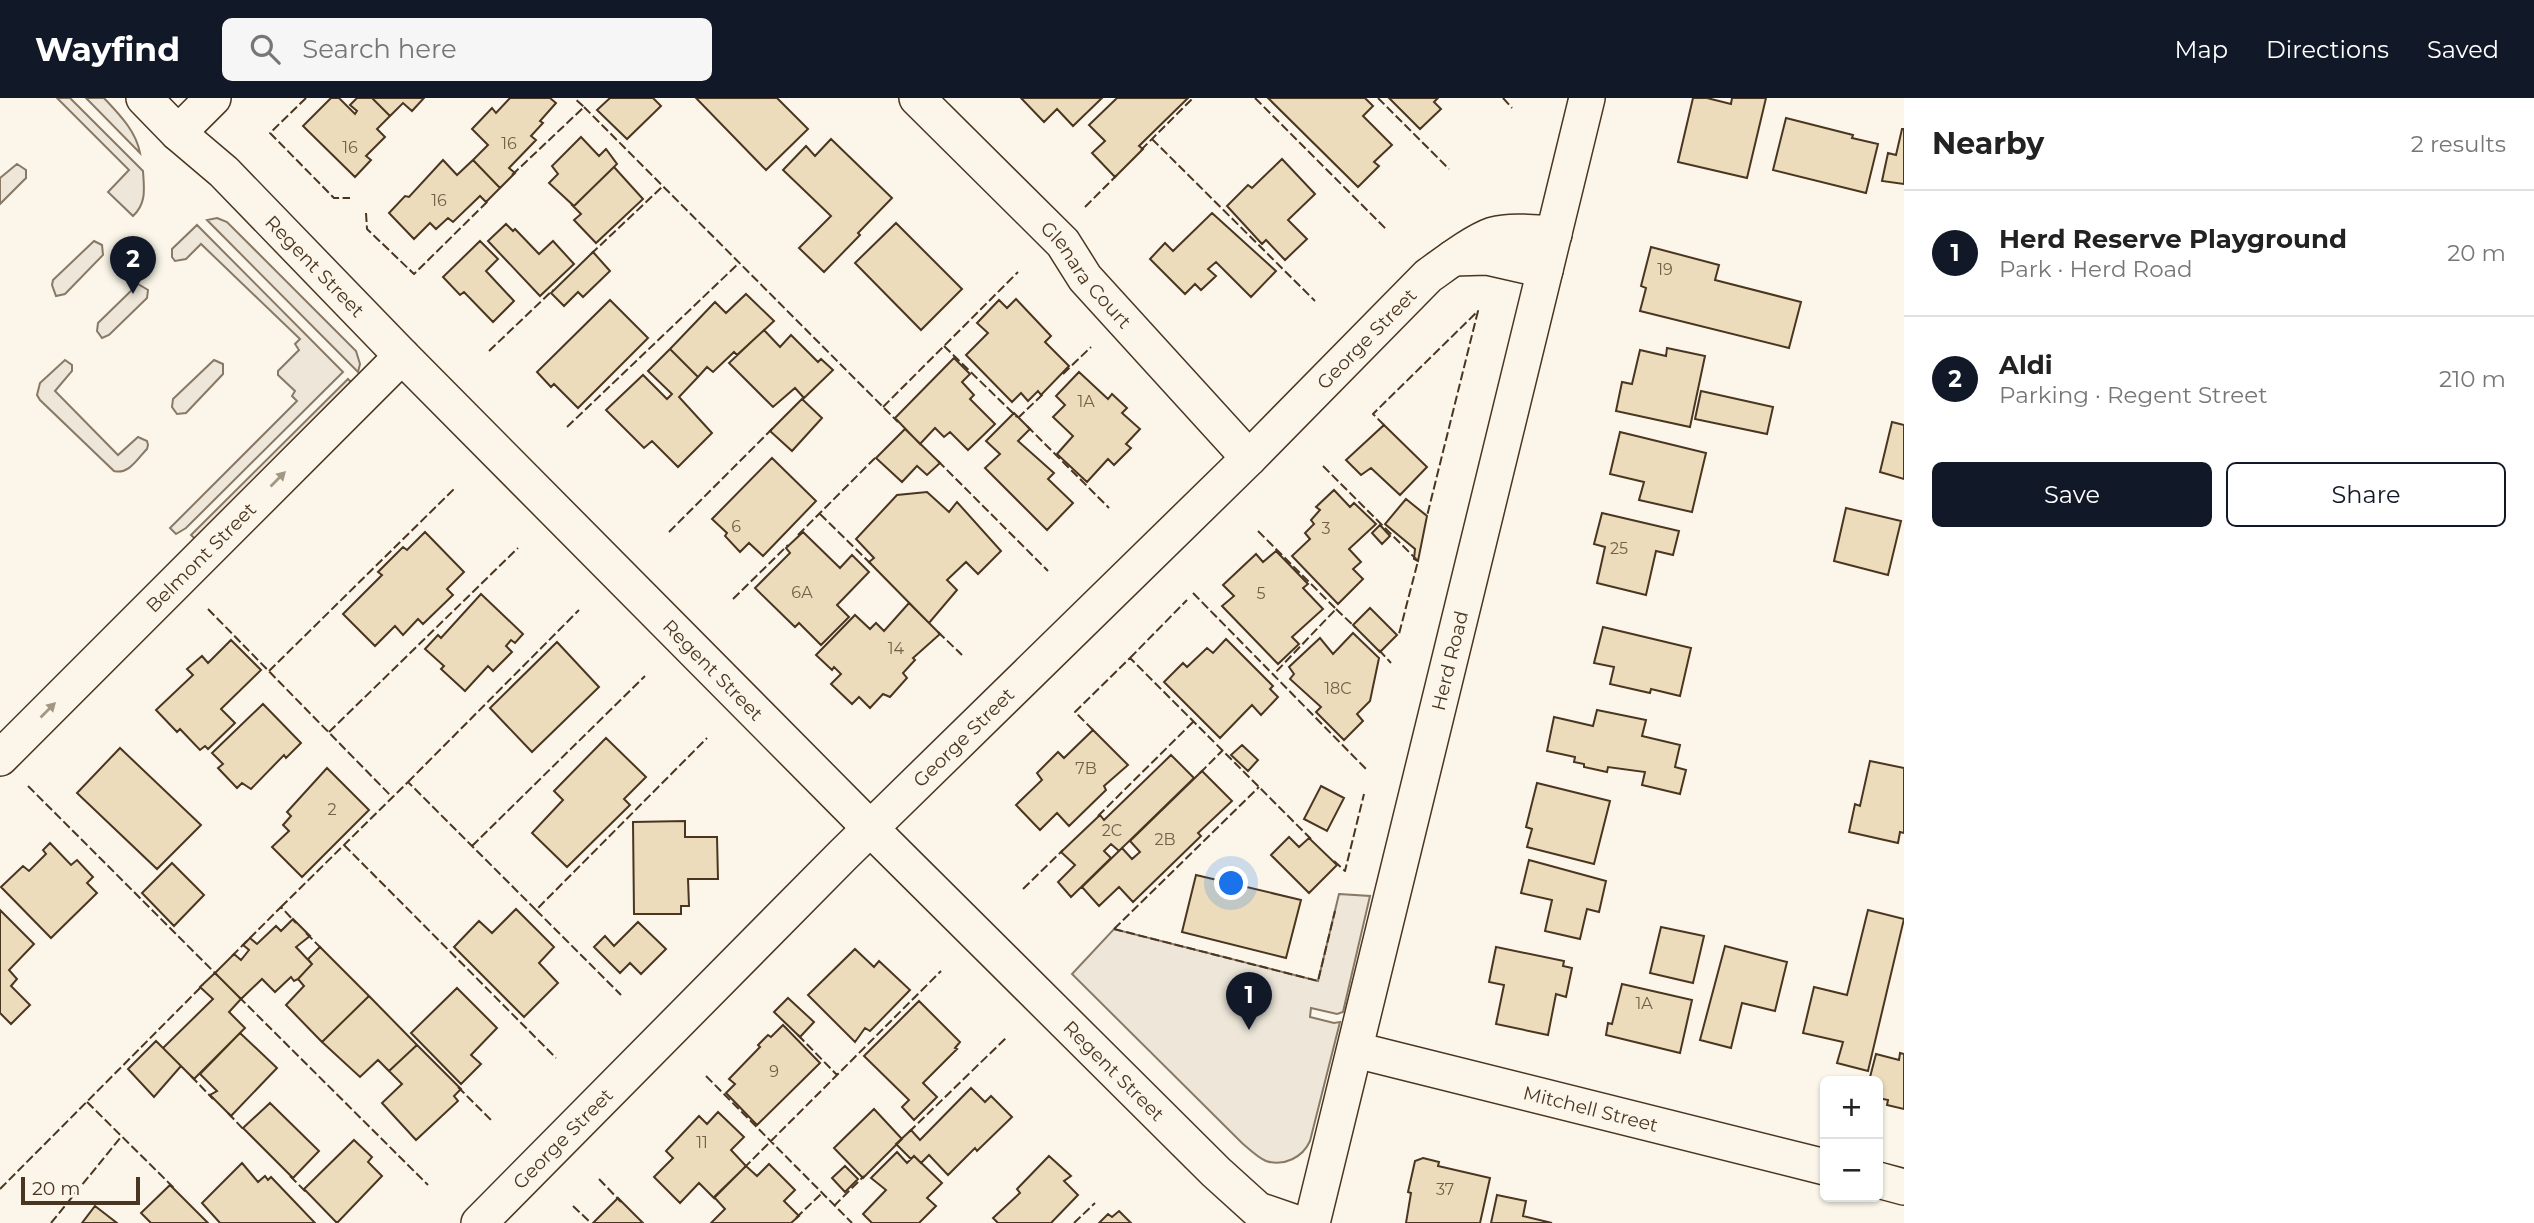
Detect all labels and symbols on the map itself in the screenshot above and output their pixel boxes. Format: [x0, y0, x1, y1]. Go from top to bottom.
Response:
house number: 16 [501, 134, 517, 153]
house number: 16 [342, 138, 358, 157]
house number: 16 [431, 191, 447, 210]
street label: Regent Street [260, 211, 369, 322]
street label: Glenara Court [1036, 216, 1136, 333]
pin: 2 [110, 236, 156, 294]
house number: 19 [1657, 260, 1673, 279]
street label: George Street [1312, 283, 1422, 394]
house number: 1A [1077, 392, 1095, 411]
one-way arrow [270, 471, 287, 488]
street label: Belmont Street [141, 498, 261, 617]
house number: 6 [731, 517, 741, 536]
house number: 3 [1321, 519, 1331, 538]
house number: 25 [1610, 539, 1628, 558]
house number: 6A [791, 583, 813, 602]
house number: 5 [1256, 584, 1266, 603]
street label: Herd Road [1427, 608, 1473, 713]
street label: Regent Street [658, 615, 768, 726]
house number: 14 [888, 639, 905, 658]
house number: 18C [1324, 679, 1352, 698]
street label: George Street [908, 683, 1019, 792]
one-way arrow [40, 701, 57, 718]
house number: 7B [1075, 759, 1097, 778]
house number: 2 [327, 800, 337, 819]
house number: 2C [1102, 821, 1122, 840]
house number: 2B [1154, 830, 1176, 849]
your location [1214, 866, 1248, 900]
pin: 1 [1226, 972, 1272, 1030]
house number: 1A [1635, 994, 1653, 1013]
street label: Regent Street [1059, 1016, 1169, 1126]
house number: 9 [769, 1062, 779, 1081]
street label: Mitchell Street [1521, 1081, 1661, 1137]
street label: George Street [508, 1083, 618, 1194]
house number: 11 [696, 1133, 708, 1152]
scale bar [21, 1174, 140, 1206]
house number: 37 [1436, 1180, 1454, 1199]

